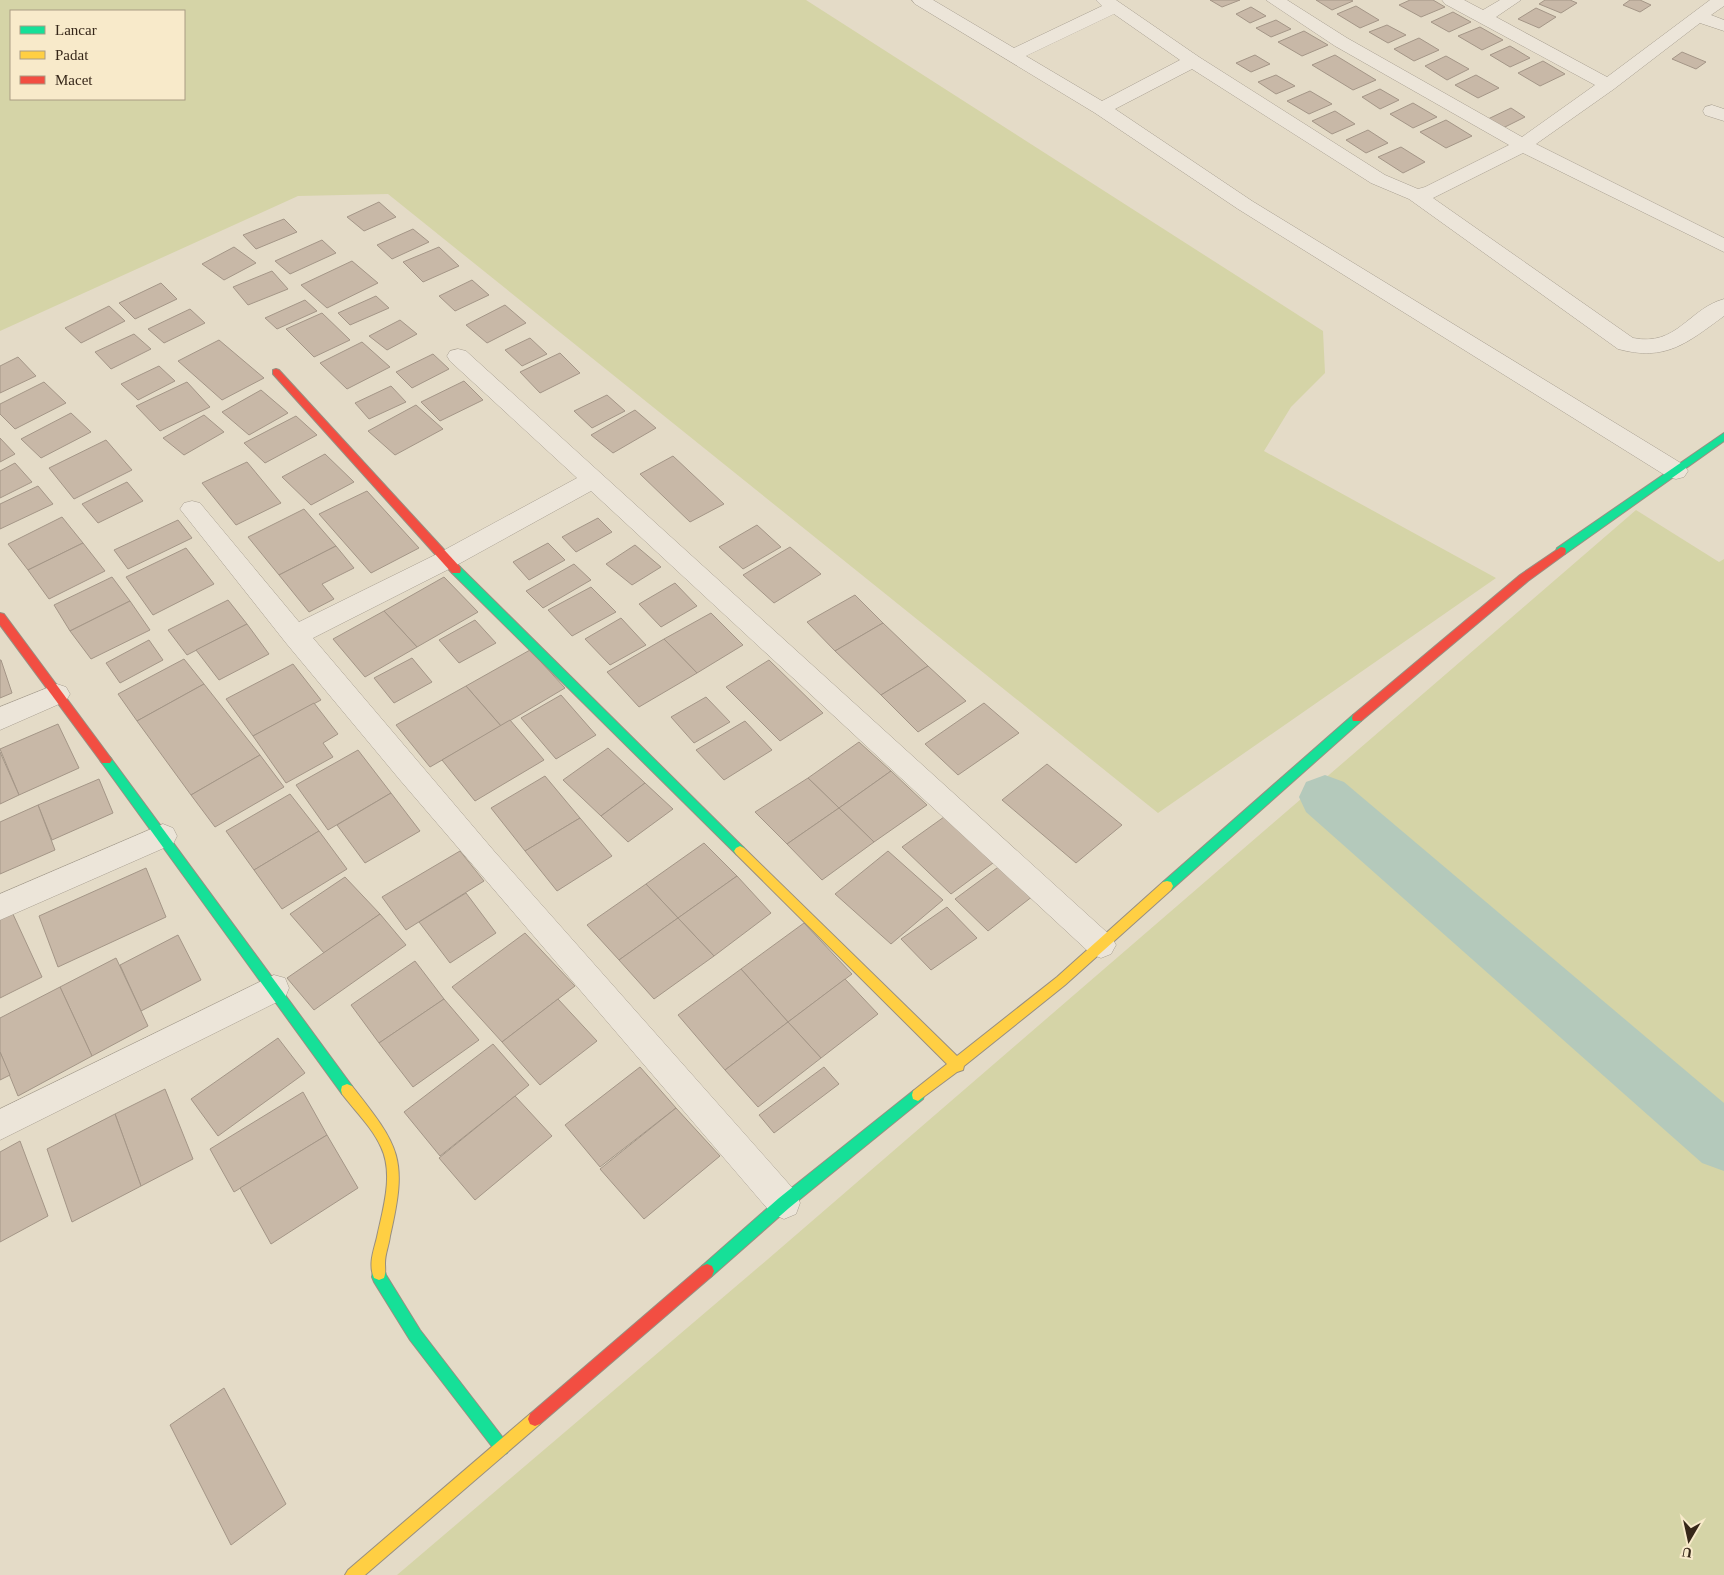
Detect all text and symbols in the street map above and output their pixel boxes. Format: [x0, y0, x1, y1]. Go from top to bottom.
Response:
legend [10, 10, 185, 100]
text: Lancar [55, 22, 97, 38]
text: Padat [55, 47, 89, 63]
text: Macet [55, 72, 93, 88]
north arrow [1664, 1515, 1714, 1565]
text: U [1681, 1544, 1693, 1561]

